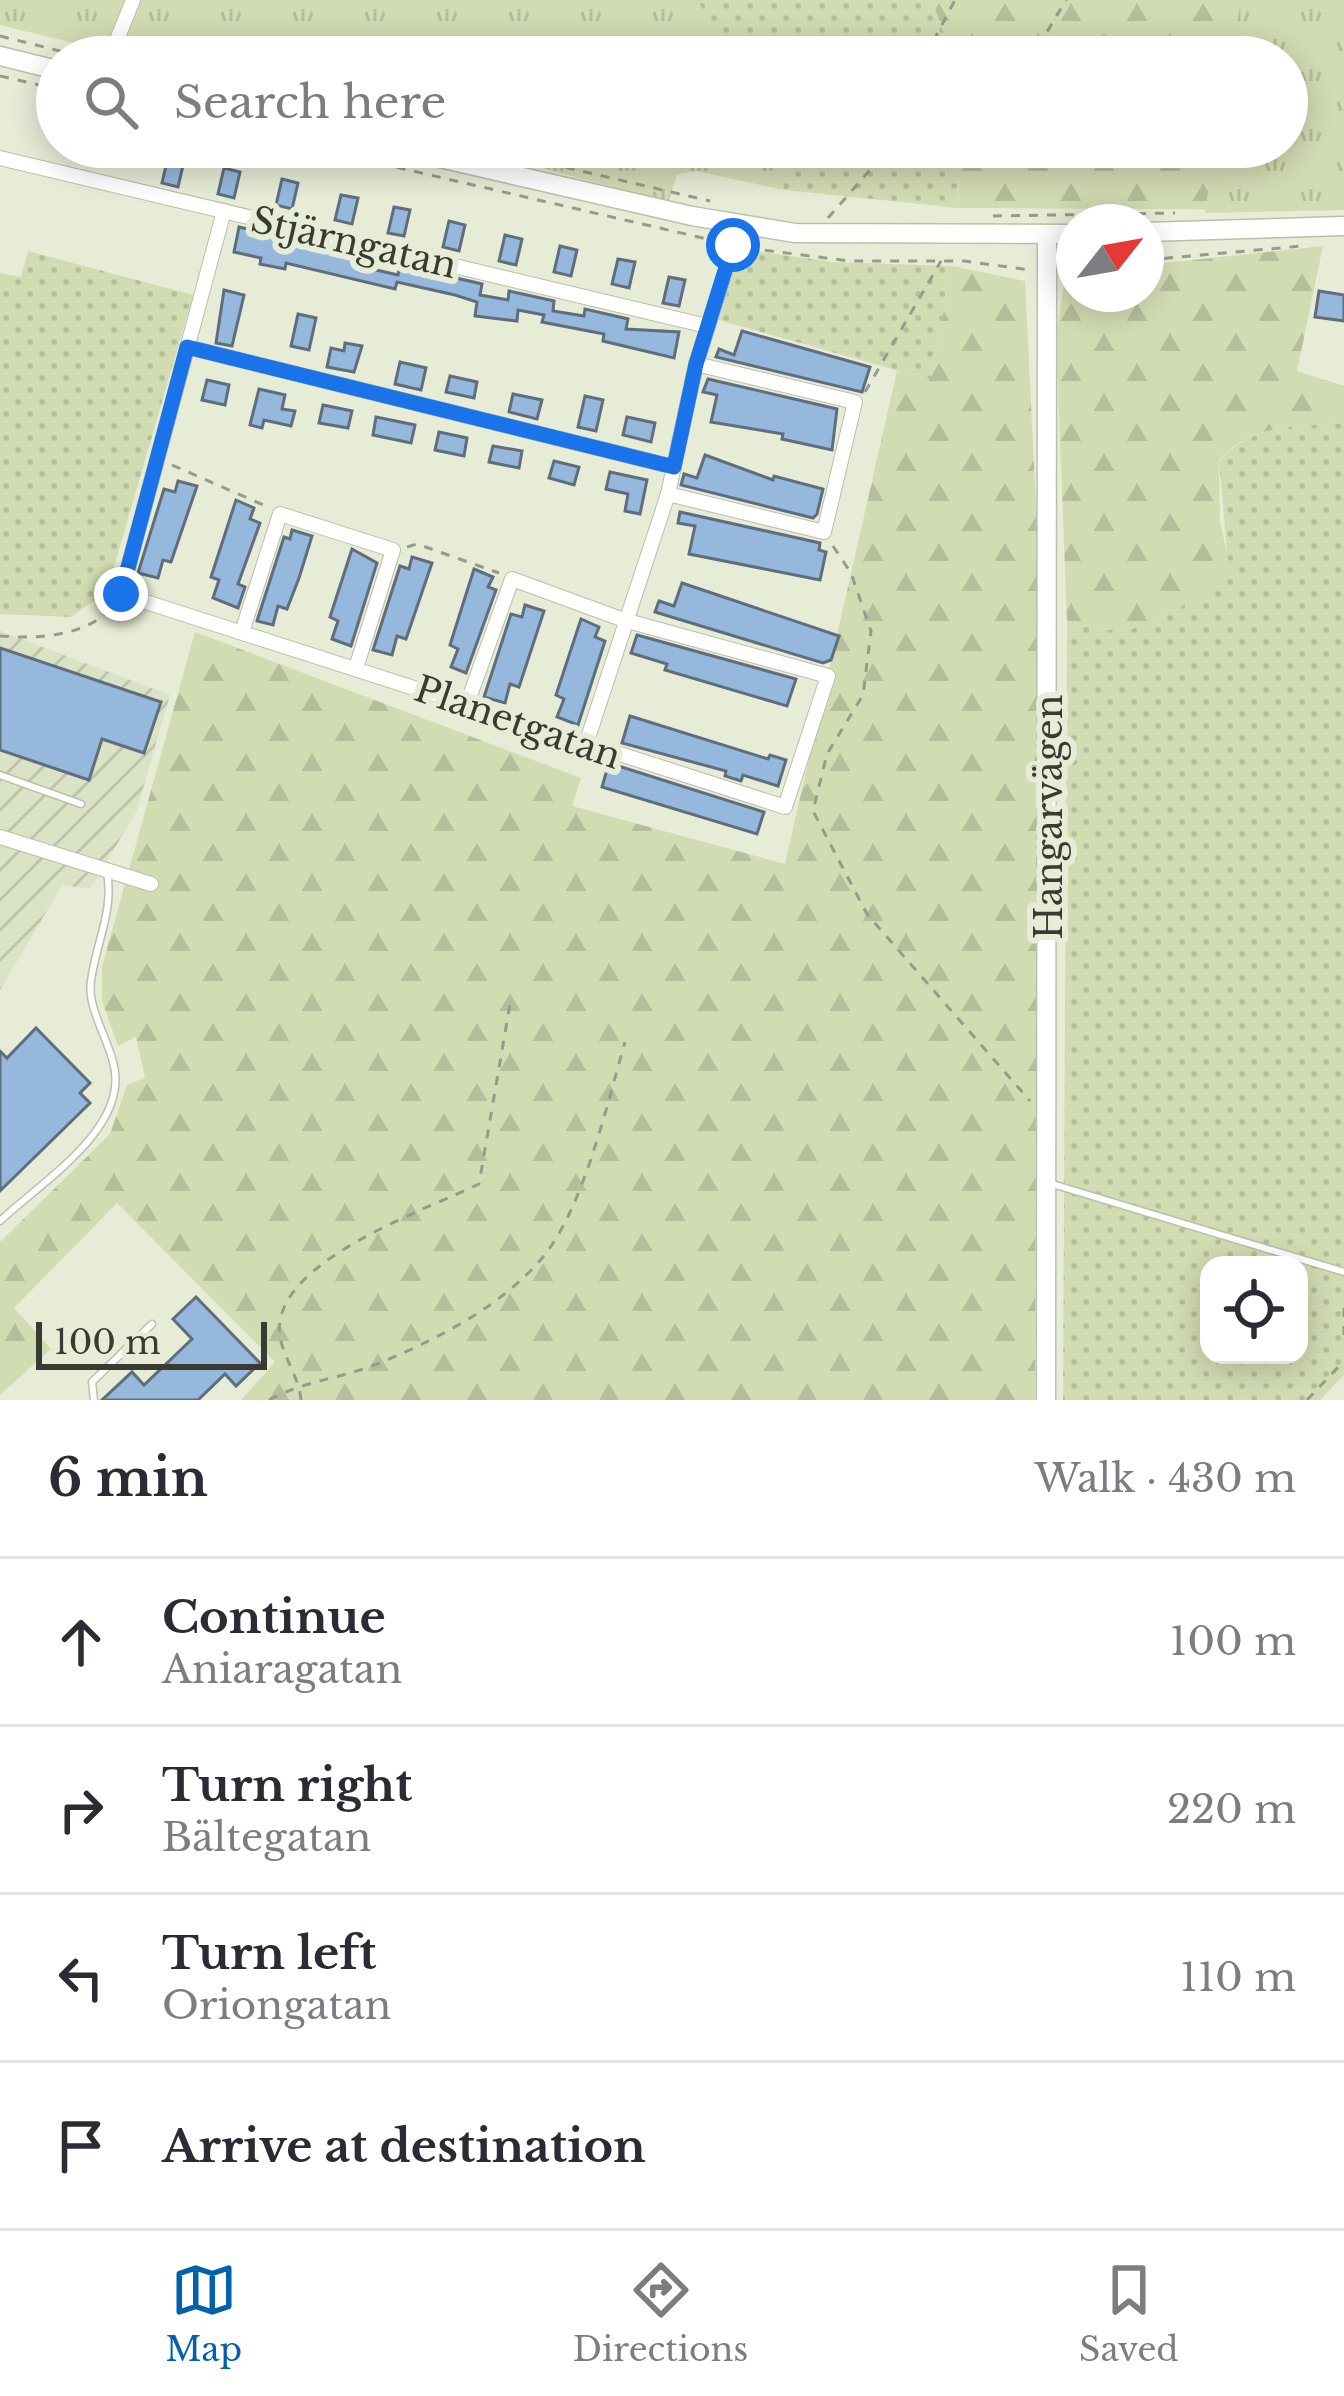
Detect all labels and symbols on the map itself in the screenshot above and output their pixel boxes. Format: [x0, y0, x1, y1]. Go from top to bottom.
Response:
street label: Stjärngatan [247, 197, 461, 288]
north arrow [1056, 204, 1164, 312]
route start [706, 218, 760, 272]
route end [94, 567, 148, 621]
street label: Planetgatan [409, 666, 627, 779]
street label: Hangarvägen [1027, 694, 1072, 940]
scale bar [36, 1316, 267, 1369]

